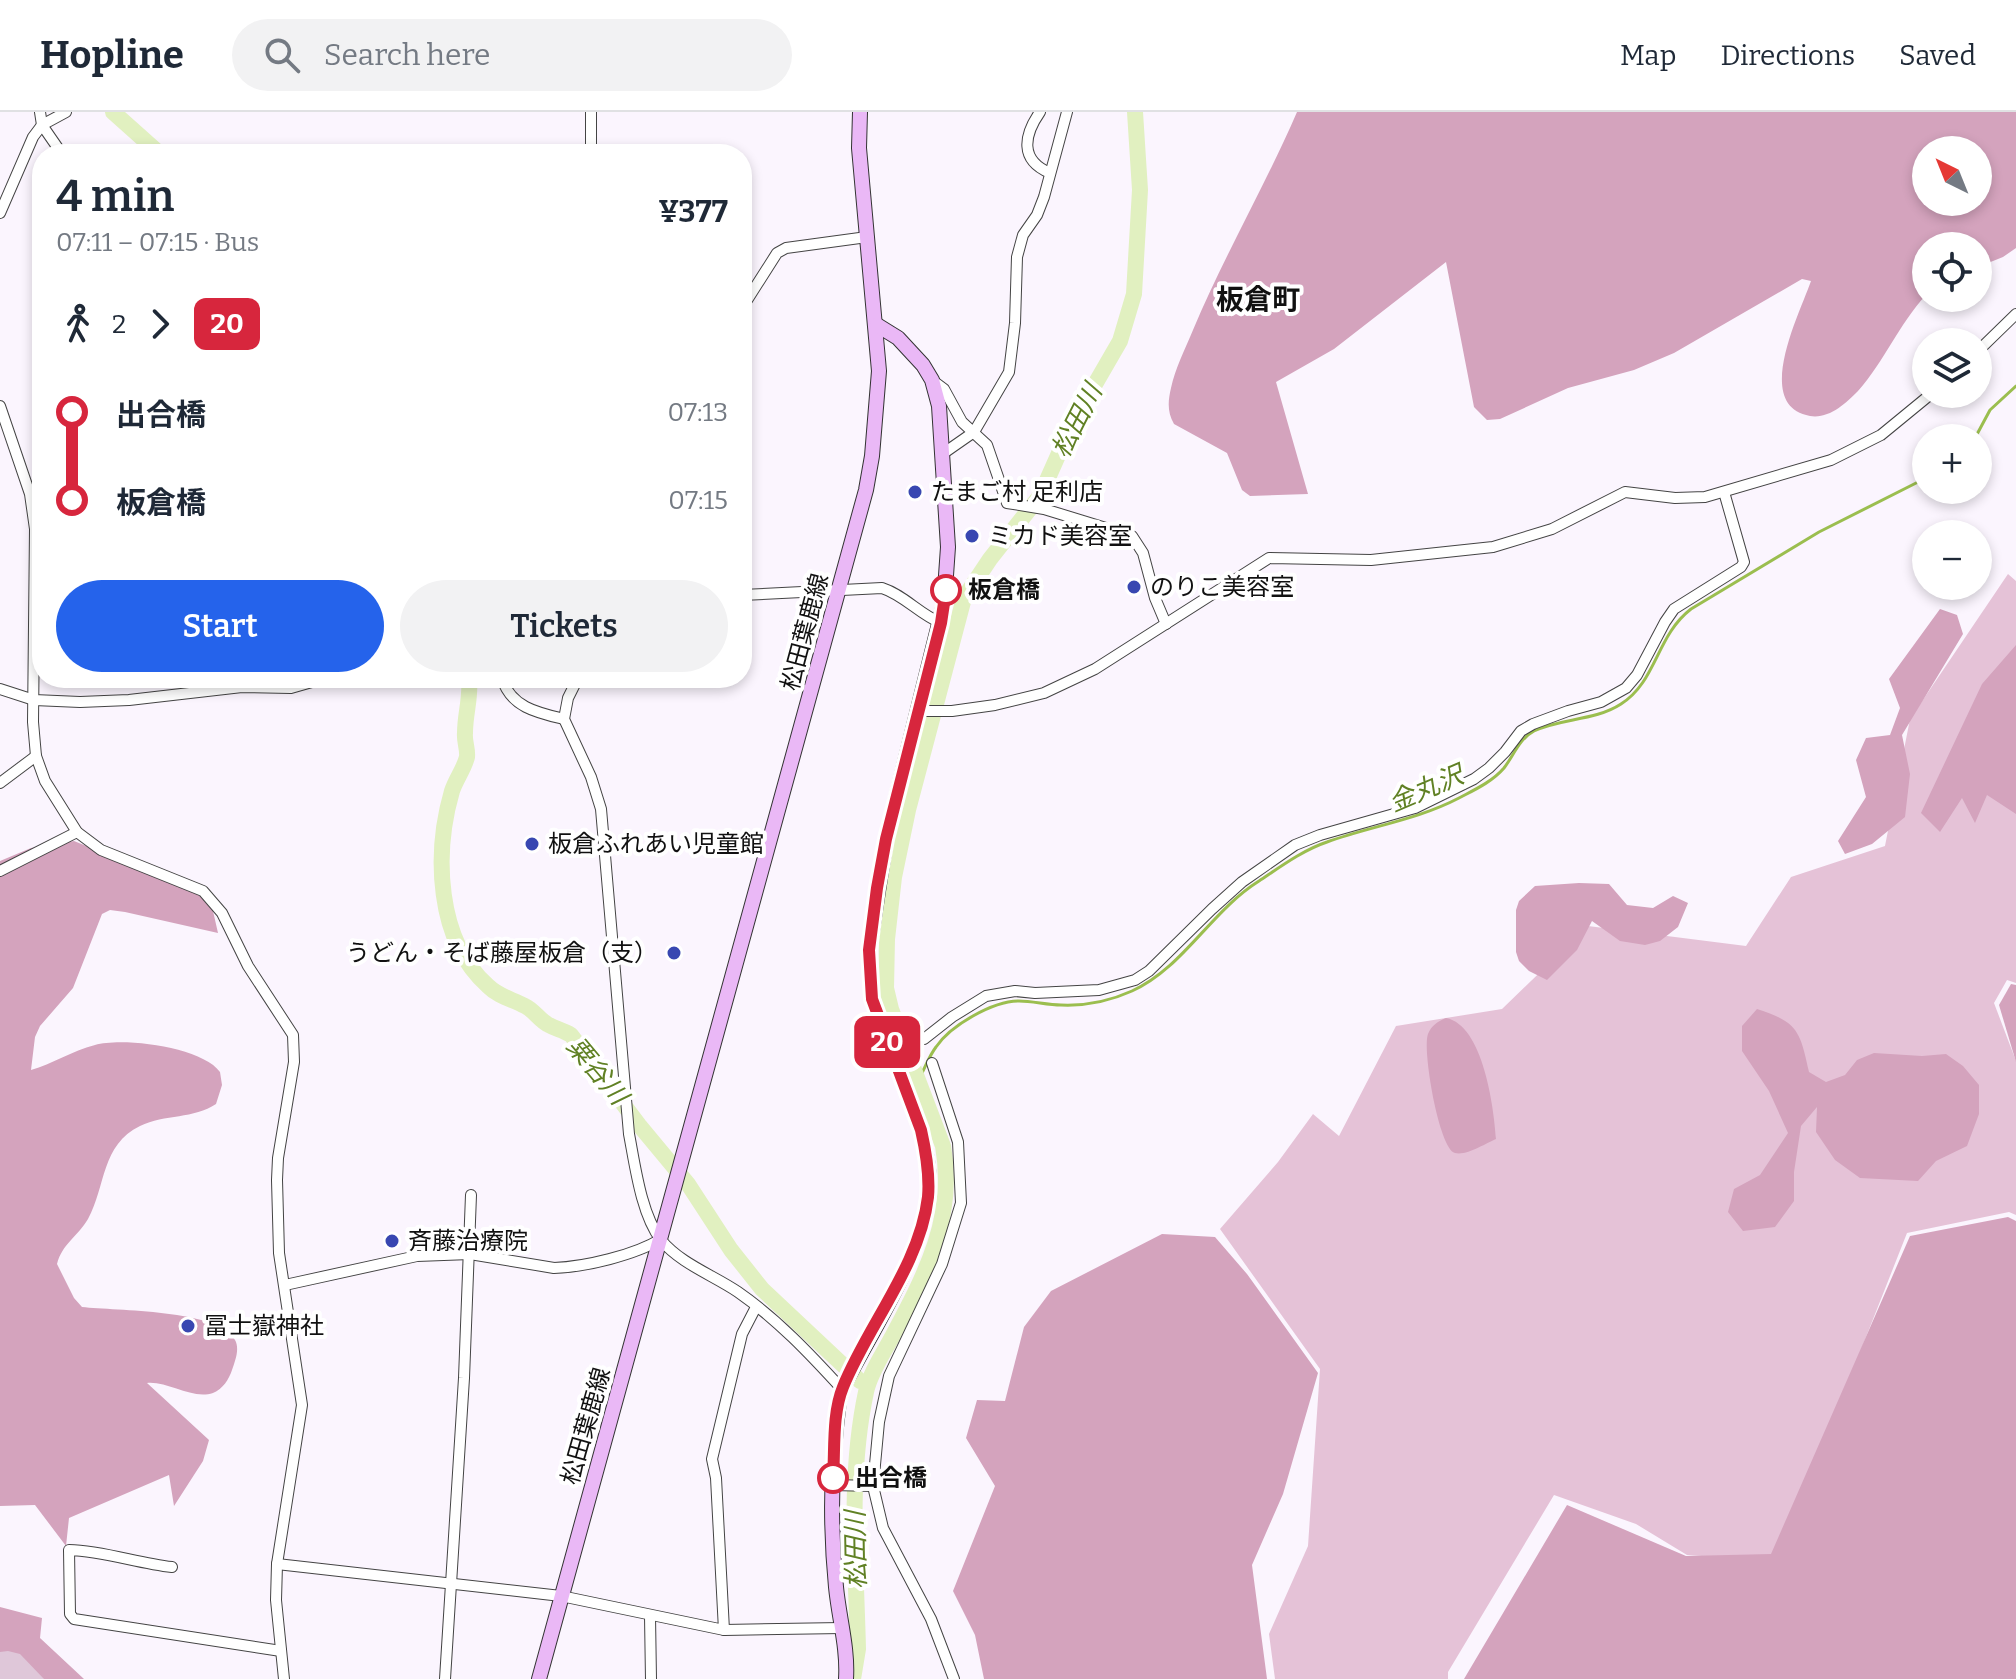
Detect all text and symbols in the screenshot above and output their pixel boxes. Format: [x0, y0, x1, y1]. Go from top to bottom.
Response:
search box [232, 19, 792, 91]
text: Hopline [40, 32, 184, 78]
icon: search [260, 33, 304, 77]
text: Search here [324, 37, 490, 73]
text: Map [1620, 39, 1676, 72]
text: Directions [1720, 39, 1855, 72]
text: Saved [1899, 39, 1976, 72]
north arrow [1912, 136, 1992, 216]
map controls [1912, 136, 1992, 600]
text: 4 min [56, 170, 175, 223]
text: ¥377 [658, 194, 728, 230]
text: 07:11 – 07:15 · Bus [56, 227, 259, 258]
button: locate [1912, 232, 1992, 312]
district label: 板倉町 [1216, 283, 1300, 316]
icon: walk [56, 302, 100, 346]
icon: forward [138, 302, 182, 346]
text: 20 [210, 307, 244, 340]
text: 2 [112, 309, 126, 340]
button: layers [1912, 328, 1992, 408]
water label: 松田川 [1045, 377, 1110, 463]
text: 出合橋 [116, 397, 206, 433]
text: 07:13 [667, 397, 728, 428]
button: + [1912, 424, 1992, 504]
place label: たまご村 足利店 [931, 478, 1103, 506]
marker: たまご村 足利店 [906, 483, 924, 501]
text: 板倉橋 [116, 485, 206, 521]
text: 07:15 [668, 485, 728, 516]
button: − [1912, 520, 1992, 600]
place label: ミカド美容室 [988, 522, 1132, 550]
marker: ミカド美容室 [963, 527, 981, 545]
street label: 松田葉鹿線 [776, 570, 834, 694]
place label: のりこ美容室 [1150, 573, 1294, 601]
marker: 板倉橋 [931, 575, 961, 605]
place label: 板倉橋 [968, 576, 1040, 604]
marker: のりこ美容室 [1125, 578, 1143, 596]
button: Start [56, 580, 384, 672]
button: Tickets [400, 580, 728, 672]
water label: 金丸沢 [1384, 758, 1471, 819]
place label: 板倉ふれあい児童館 [548, 830, 764, 858]
marker: 板倉ふれあい児童館 [523, 835, 541, 853]
place label: うどん・そば藤屋板倉（支） [346, 939, 658, 967]
marker: うどん・そば藤屋板倉（支） [665, 944, 683, 962]
line badge: 20 [851, 1016, 923, 1068]
text: 20 [870, 1025, 904, 1058]
water label: 粟谷川 [560, 1031, 636, 1113]
place label: 斉藤治療院 [408, 1227, 528, 1255]
marker: 斉藤治療院 [383, 1232, 401, 1250]
place label: 冨士嶽神社 [204, 1312, 324, 1340]
marker: 冨士嶽神社 [179, 1317, 197, 1335]
street label: 松田葉鹿線 [556, 1364, 616, 1488]
marker: 出合橋 [818, 1463, 848, 1493]
place label: 出合橋 [855, 1464, 927, 1492]
water label: 松田川 [840, 1508, 872, 1589]

